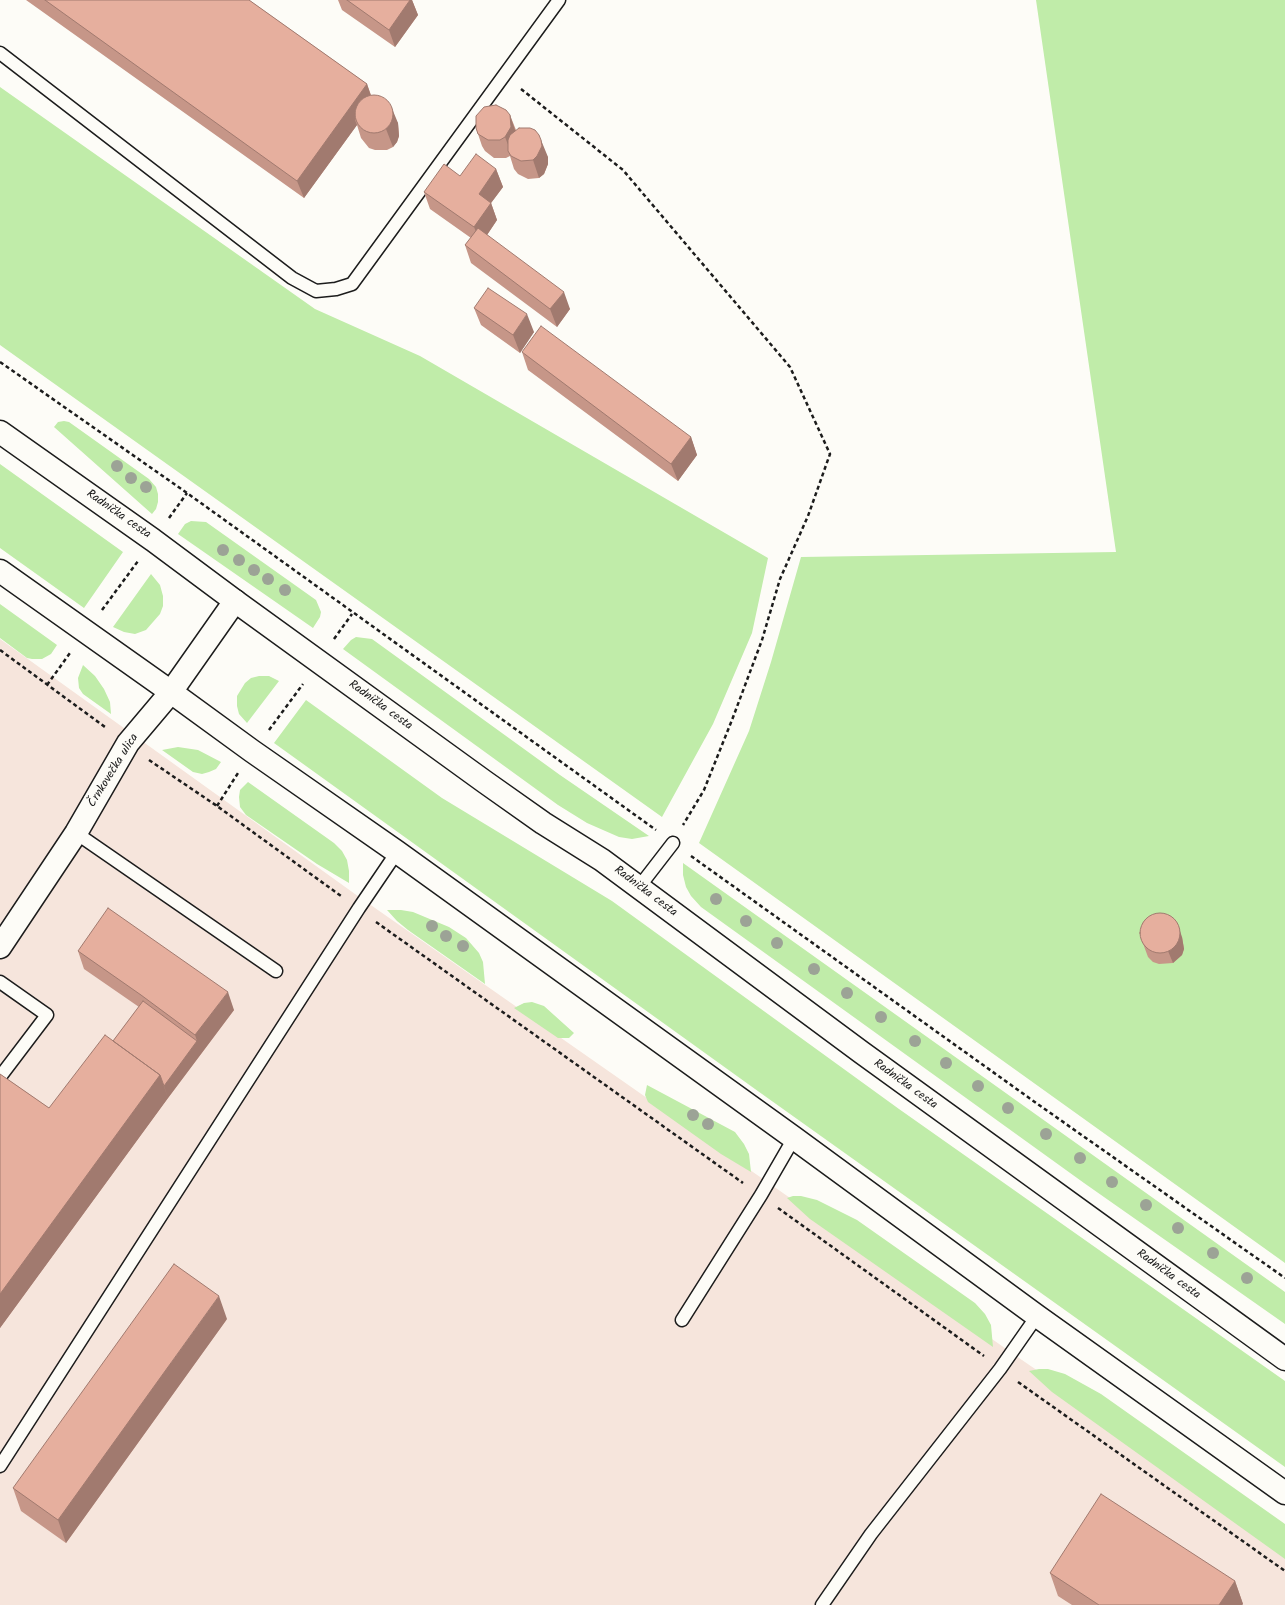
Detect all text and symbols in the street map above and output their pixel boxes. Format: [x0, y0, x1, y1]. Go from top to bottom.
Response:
street label: Radnička cesta [83, 487, 153, 543]
street label: Radnička cesta [345, 678, 415, 734]
street label: Črnkovečka ulica [86, 731, 142, 811]
street label: Radnička cesta [611, 864, 679, 920]
street label: Radnička cesta [870, 1057, 940, 1113]
street label: Radnička cesta [1133, 1247, 1203, 1303]

